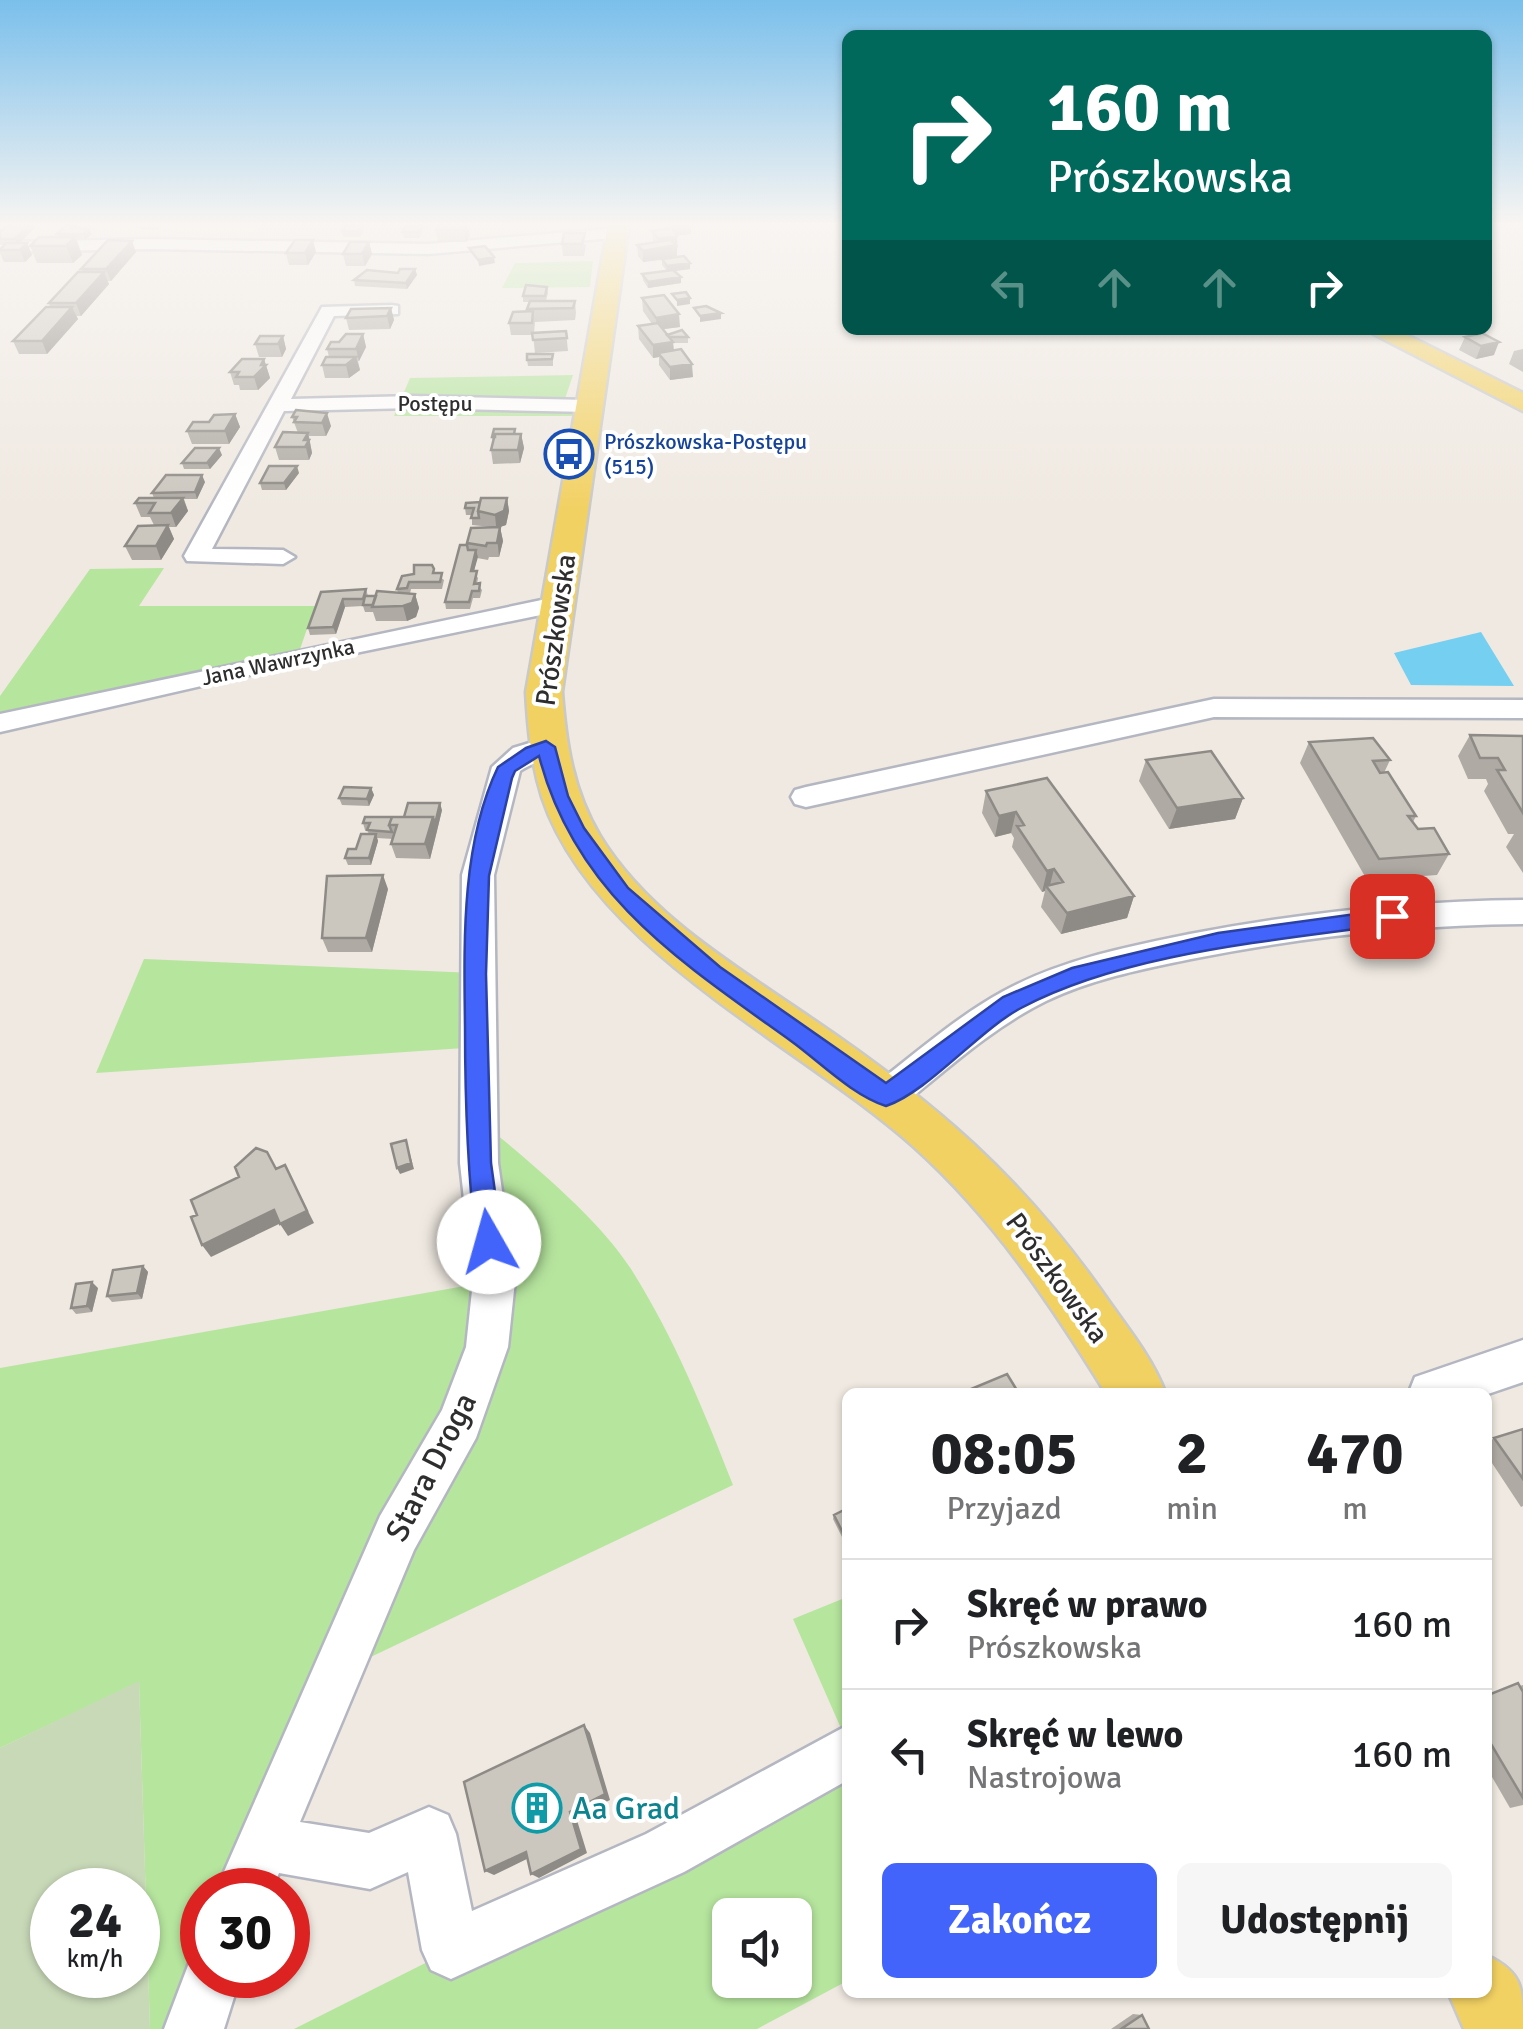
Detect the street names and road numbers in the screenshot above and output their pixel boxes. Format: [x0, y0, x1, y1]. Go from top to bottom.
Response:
street label: Postępu [397, 390, 473, 417]
street label: Prószkowska [529, 552, 583, 708]
street label: Jana Wawrzynka [199, 633, 357, 691]
street label: Prószkowska [998, 1206, 1116, 1350]
street label: Stara Droga [377, 1386, 485, 1548]

